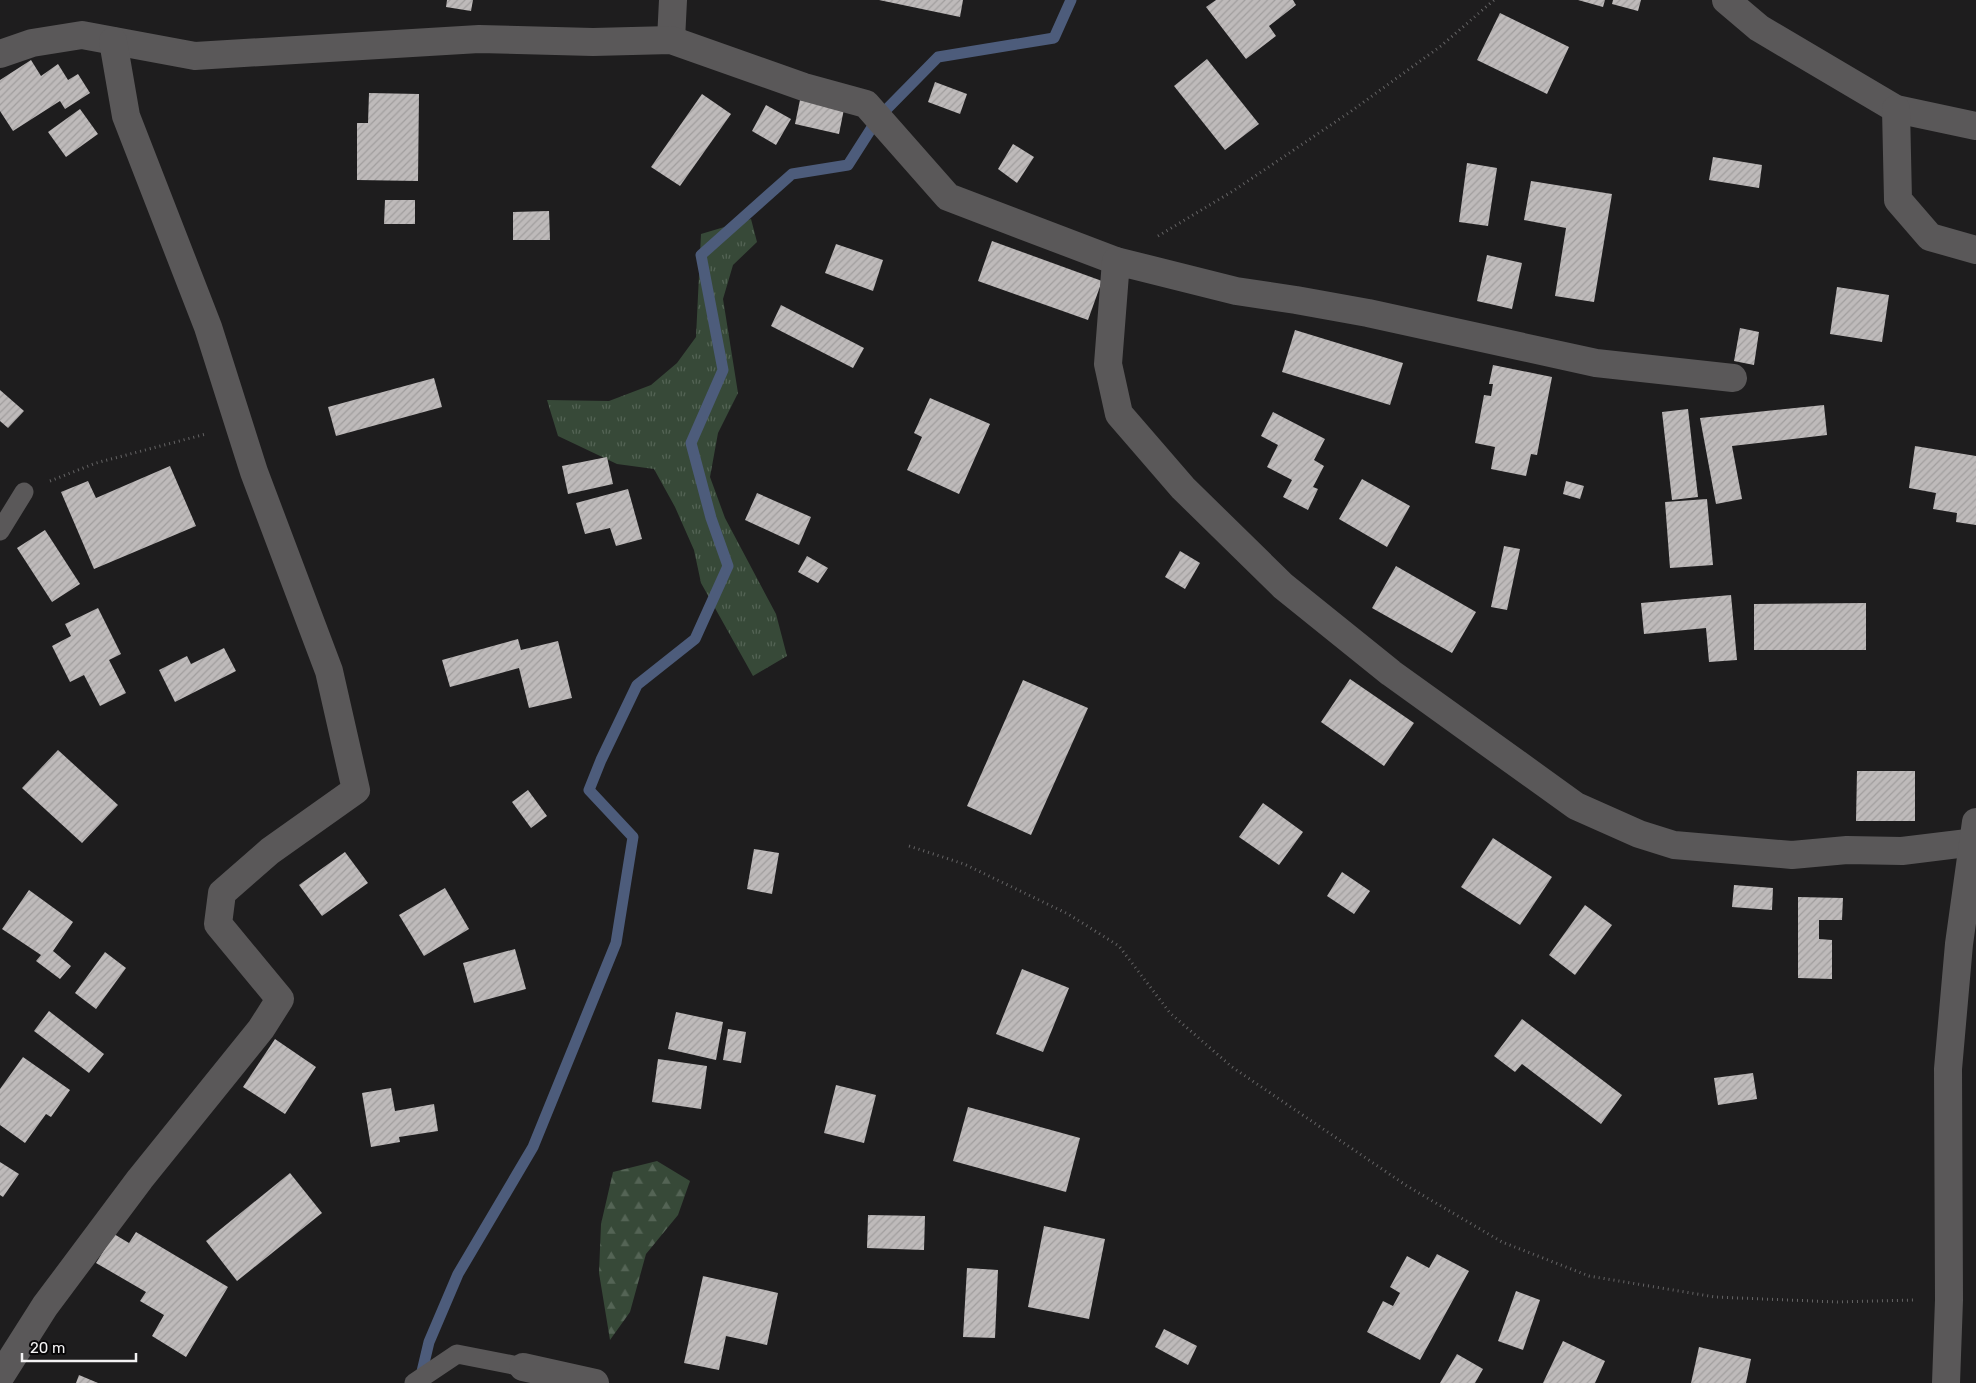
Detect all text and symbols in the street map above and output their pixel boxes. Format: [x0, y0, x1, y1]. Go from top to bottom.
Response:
scale bar [22, 1330, 136, 1362]
text: 20 m [30, 1339, 65, 1357]

